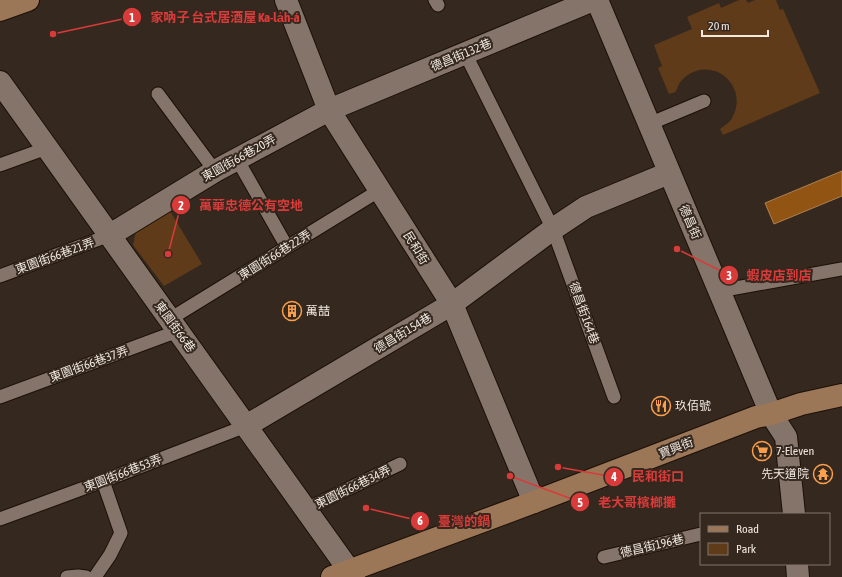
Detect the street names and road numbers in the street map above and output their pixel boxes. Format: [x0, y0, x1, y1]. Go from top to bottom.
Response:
street label: 德昌街132巷 [428, 36, 494, 74]
street label: 東園街66巷20弄 [200, 132, 278, 184]
street label: 德昌街 [677, 203, 703, 241]
street label: 東園街66巷22弄 [236, 227, 314, 283]
street label: 民和街 [401, 229, 431, 267]
street label: 東園街66巷21弄 [14, 235, 96, 277]
street label: 德昌街164巷 [566, 280, 602, 346]
street label: 東園街66巷 [152, 299, 198, 355]
street label: 德昌街154巷 [372, 310, 434, 356]
street label: 東園街66巷37弄 [48, 343, 130, 385]
street label: 寶興街 [657, 435, 695, 461]
street label: 東園街66巷53弄 [82, 452, 164, 494]
street label: 東園街66巷34弄 [313, 463, 393, 511]
street label: 德昌街196巷 [619, 532, 685, 560]

